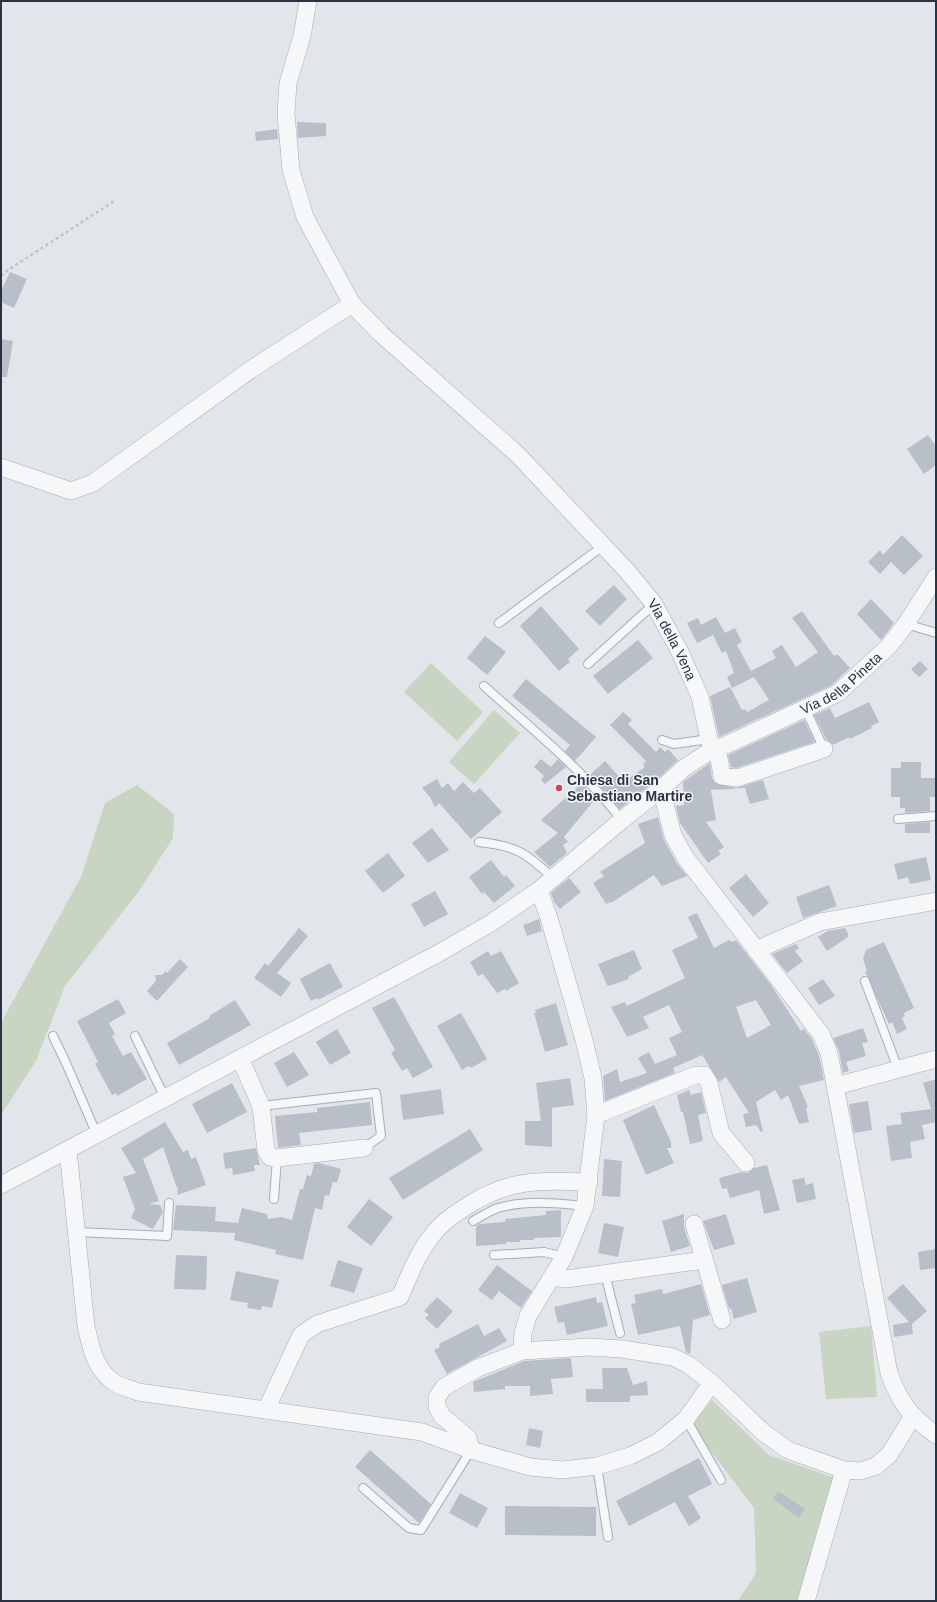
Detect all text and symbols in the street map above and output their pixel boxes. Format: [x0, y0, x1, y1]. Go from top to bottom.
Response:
street label: Via della Vena [645, 595, 700, 683]
street label: Via della Pineta [798, 649, 885, 717]
place label: Chiesa di San Sebastiano Martire [567, 772, 692, 804]
marker: Chiesa di San Sebastiano Martire [554, 783, 564, 793]

